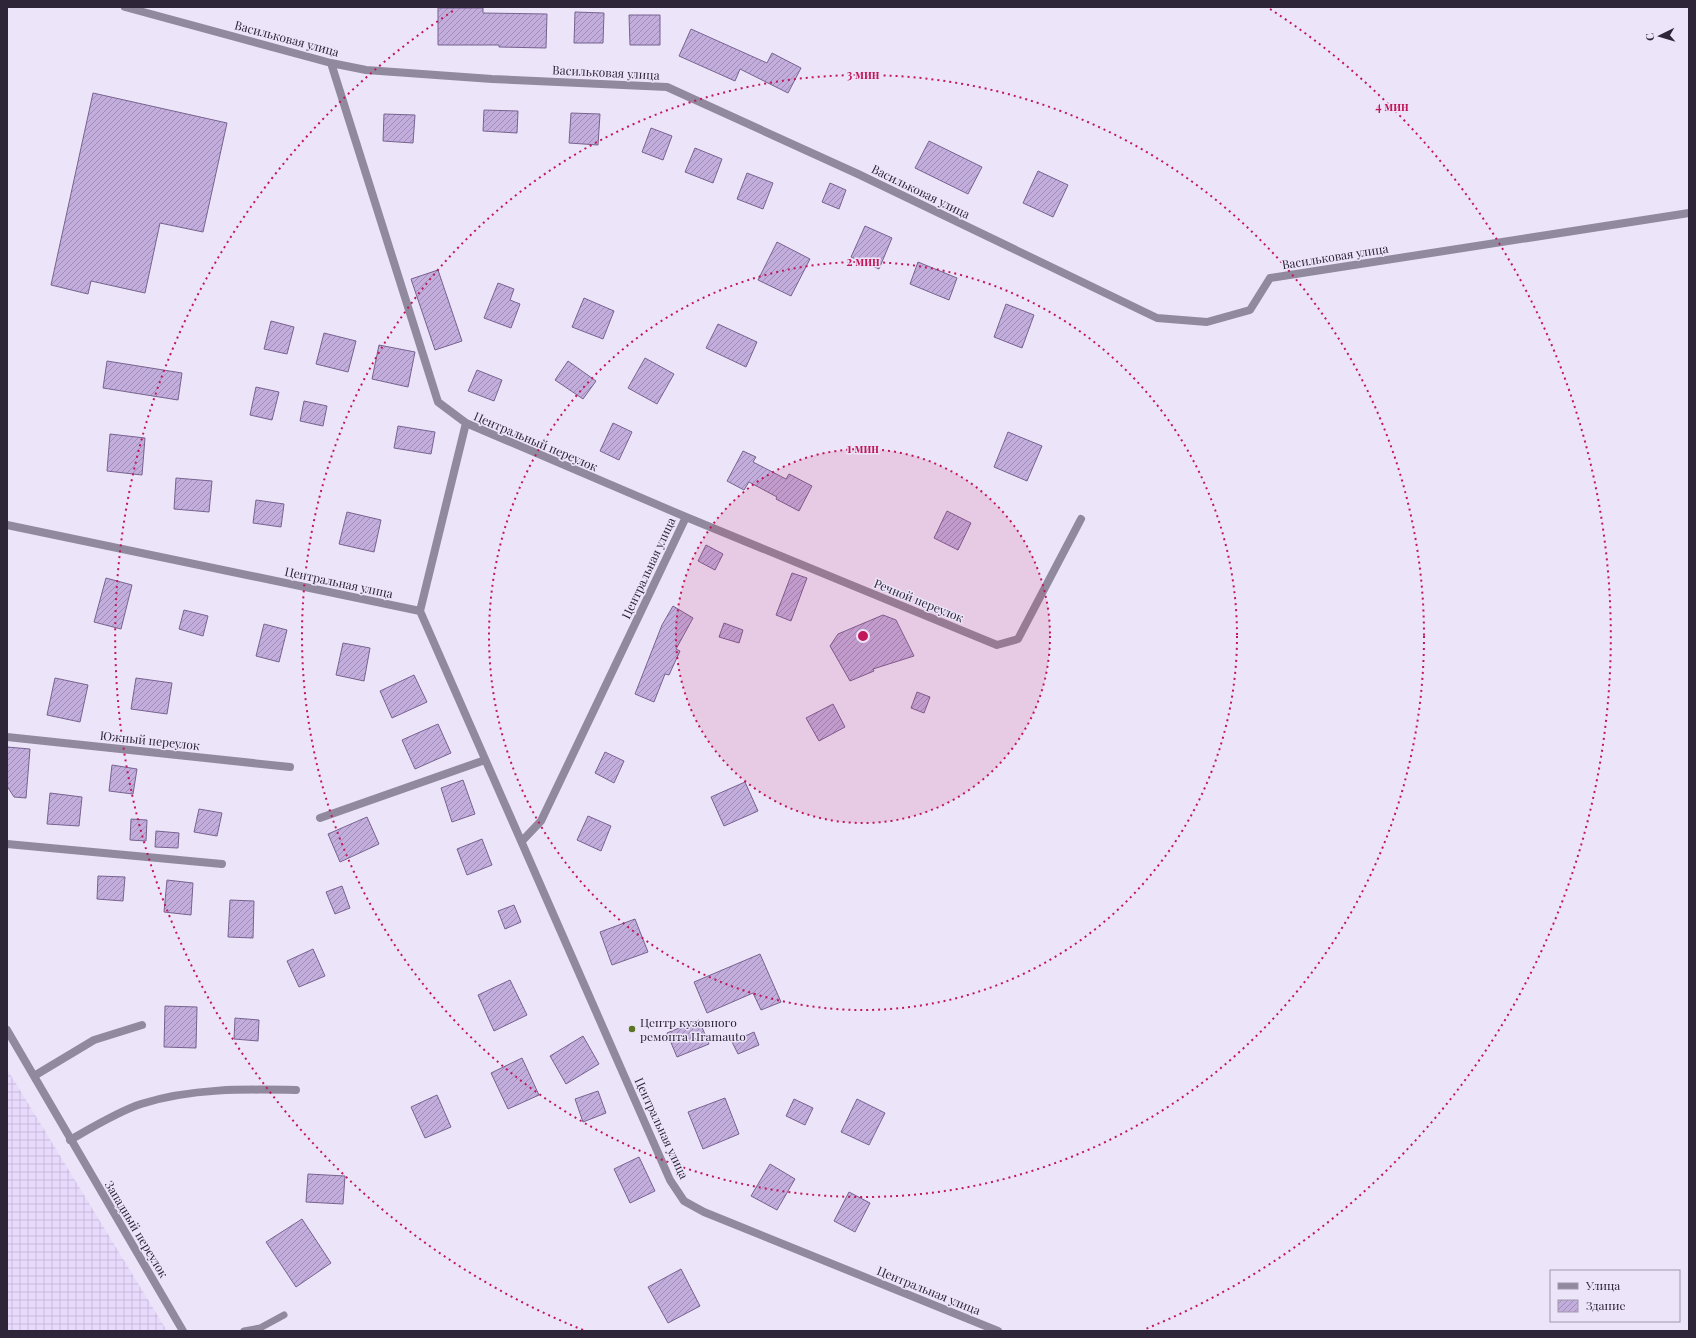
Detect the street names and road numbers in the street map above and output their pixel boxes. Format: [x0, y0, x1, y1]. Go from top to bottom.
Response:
street label: Васильковая улица [233, 16, 341, 60]
street label: Васильковая улица [552, 61, 660, 83]
street label: Васильковая улица [869, 160, 973, 222]
street label: Васильковая улица [1281, 240, 1389, 272]
street label: Центральный переулок [472, 408, 601, 474]
street label: Центральная улица [617, 515, 679, 621]
street label: Центральная улица [283, 563, 395, 601]
street label: Речной переулок [872, 575, 966, 625]
street label: Южный переулок [99, 727, 201, 753]
street label: Центральная улица [631, 1075, 693, 1181]
street label: Западный переулок [102, 1178, 172, 1281]
street label: Центральная улица [875, 1262, 983, 1318]

